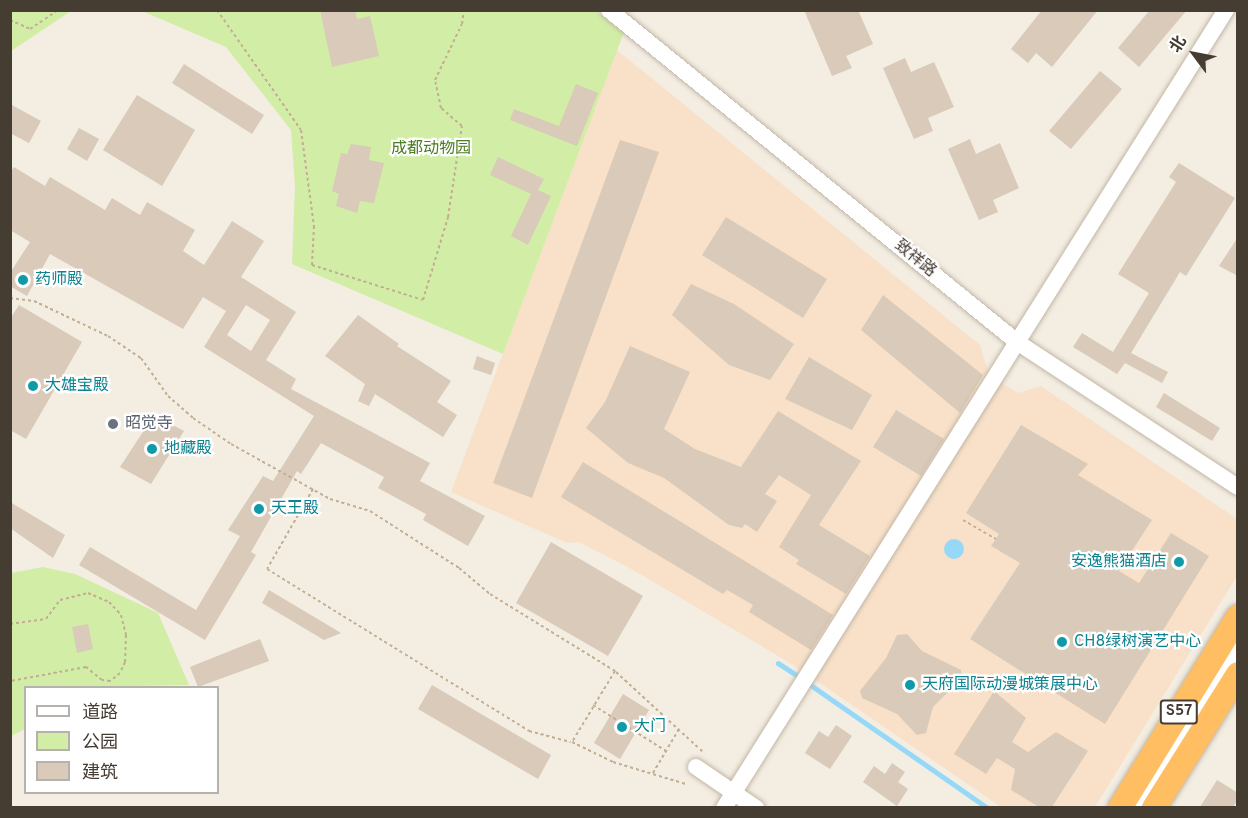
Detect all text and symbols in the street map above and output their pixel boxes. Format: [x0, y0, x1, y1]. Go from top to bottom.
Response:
north arrow [1164, 24, 1224, 84]
text: 北 [1166, 32, 1191, 57]
park label: 成都动物园 [391, 139, 471, 159]
street label: 致祥路 [890, 236, 940, 282]
place label: 药师殿 [35, 270, 83, 290]
marker: 药师殿 [16, 273, 30, 287]
place label: 大雄宝殿 [45, 376, 109, 396]
marker: 大雄宝殿 [26, 379, 40, 393]
place label: 昭觉寺 [125, 414, 173, 434]
marker: 昭觉寺 [106, 417, 120, 431]
place label: 地藏殿 [164, 439, 212, 459]
marker: 地藏殿 [145, 442, 159, 456]
place label: 天王殿 [271, 499, 319, 519]
marker: 天王殿 [252, 502, 266, 516]
place label: 安逸熊猫酒店 [1071, 552, 1167, 572]
marker: 安逸熊猫酒店 [1172, 555, 1186, 569]
place label: CH8绿树演艺中心 [1074, 632, 1201, 652]
marker: CH8绿树演艺中心 [1055, 635, 1069, 649]
place label: 天府国际动漫城策展中心 [922, 675, 1098, 695]
marker: 天府国际动漫城策展中心 [903, 678, 917, 692]
legend [24, 686, 219, 794]
road number: S57 [1160, 700, 1198, 724]
text: 道路 [82, 702, 118, 725]
place label: 大门 [634, 717, 666, 737]
marker: 大门 [615, 720, 629, 734]
text: 公园 [82, 732, 118, 755]
text: 建筑 [82, 762, 118, 785]

